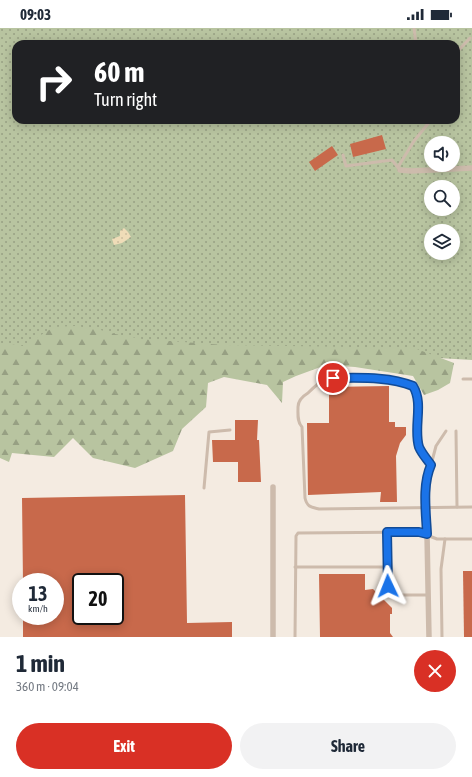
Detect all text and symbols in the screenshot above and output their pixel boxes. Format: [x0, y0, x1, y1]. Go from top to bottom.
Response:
text: 09:03 [20, 6, 51, 23]
icon: right [28, 56, 80, 108]
text: 60 m [94, 56, 144, 88]
text: Turn right [94, 89, 157, 110]
map controls [424, 136, 460, 260]
button: sound [424, 136, 460, 172]
button: search [424, 180, 460, 216]
button: layers [424, 224, 460, 260]
pin [316, 361, 350, 395]
icon: arrive [322, 367, 344, 389]
position arrow [367, 565, 409, 607]
speed limit sign: 20 [72, 573, 124, 625]
text: 13 [29, 582, 47, 605]
text: km/h [28, 603, 48, 614]
text: 1 min [16, 650, 65, 677]
button: close [414, 650, 456, 692]
text: 360 m · 09:04 [16, 679, 79, 694]
button: Exit [16, 723, 232, 769]
button: Share [240, 723, 456, 769]

